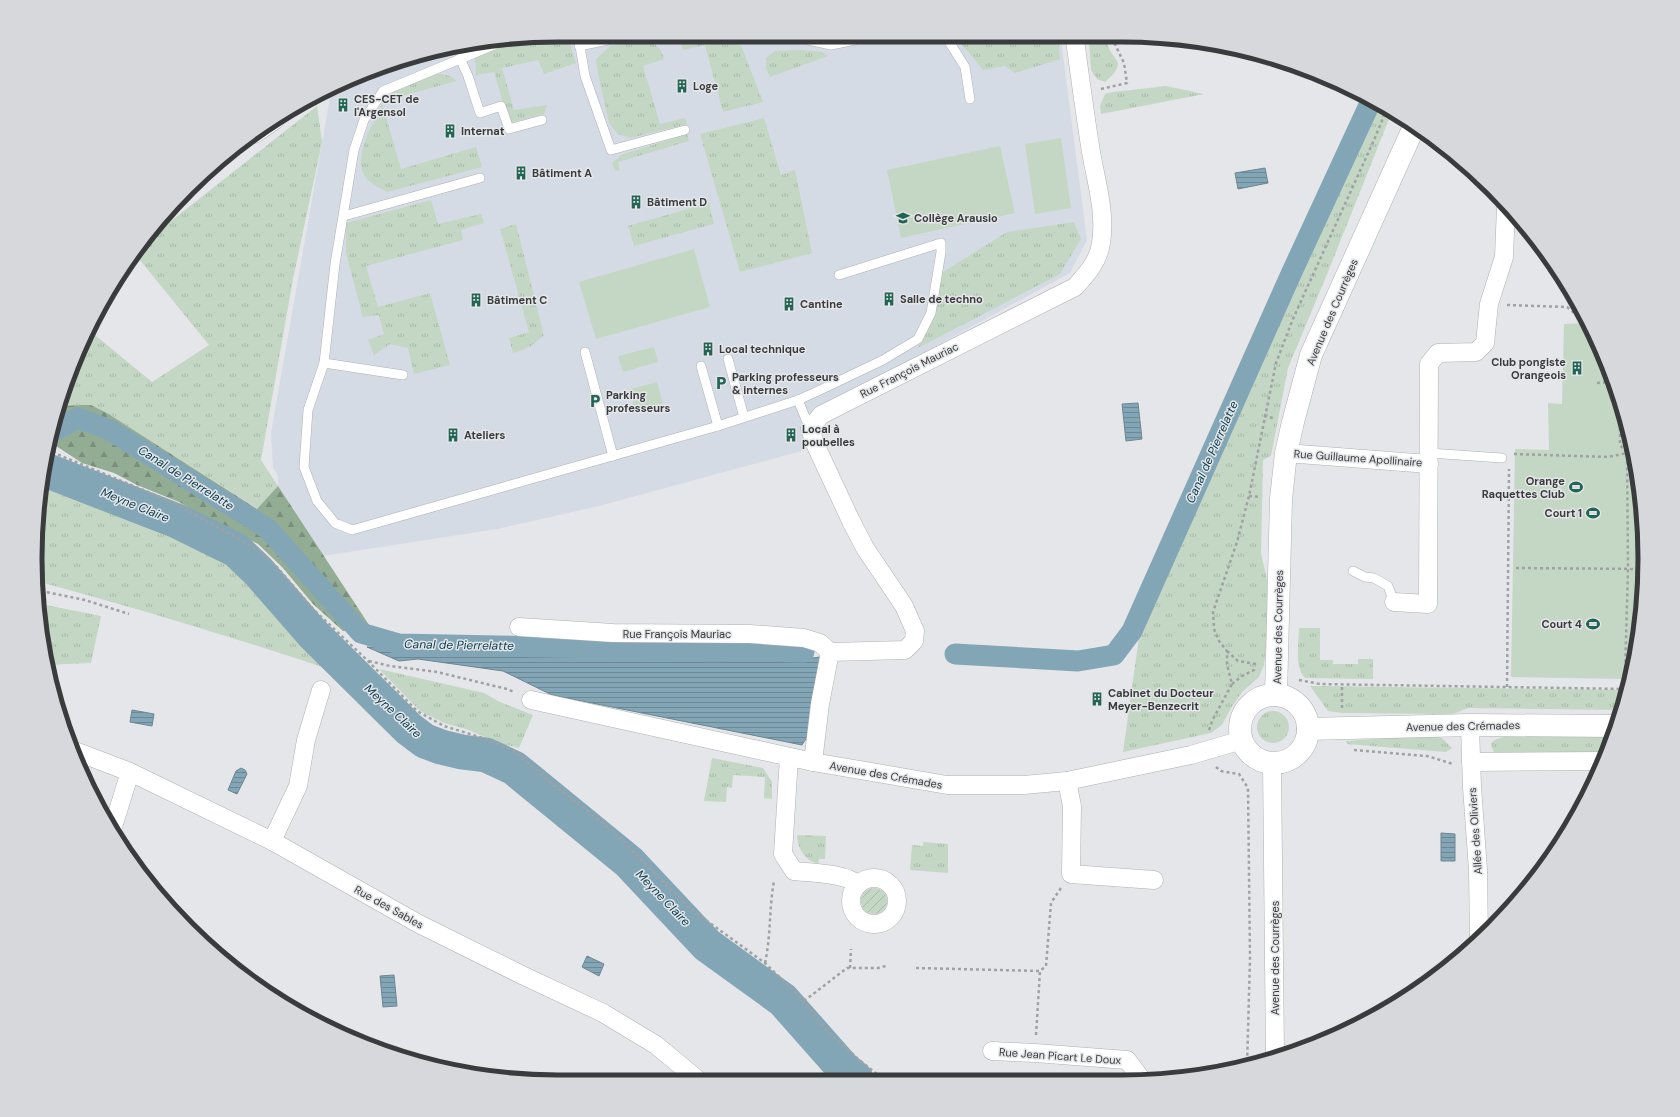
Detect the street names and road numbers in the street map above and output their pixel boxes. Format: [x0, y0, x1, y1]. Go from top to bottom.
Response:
street label: Avenue des Courrèges [1303, 257, 1361, 367]
street label: Rue François Mauriac [857, 339, 961, 401]
street label: Rue Guillaume Apollinaire [1293, 447, 1423, 469]
street label: Avenue des Courrèges [1270, 570, 1286, 684]
street label: Rue François Mauriac [623, 627, 731, 641]
street label: Avenue des Crémades [1406, 718, 1520, 734]
street label: Avenue des Crémades [828, 758, 944, 792]
street label: Allée des Oliviers [1465, 787, 1485, 875]
street label: Rue des Sables [352, 882, 426, 932]
street label: Avenue des Courrèges [1268, 901, 1282, 1015]
street label: Rue Jean Picart Le Doux [999, 1045, 1122, 1067]

